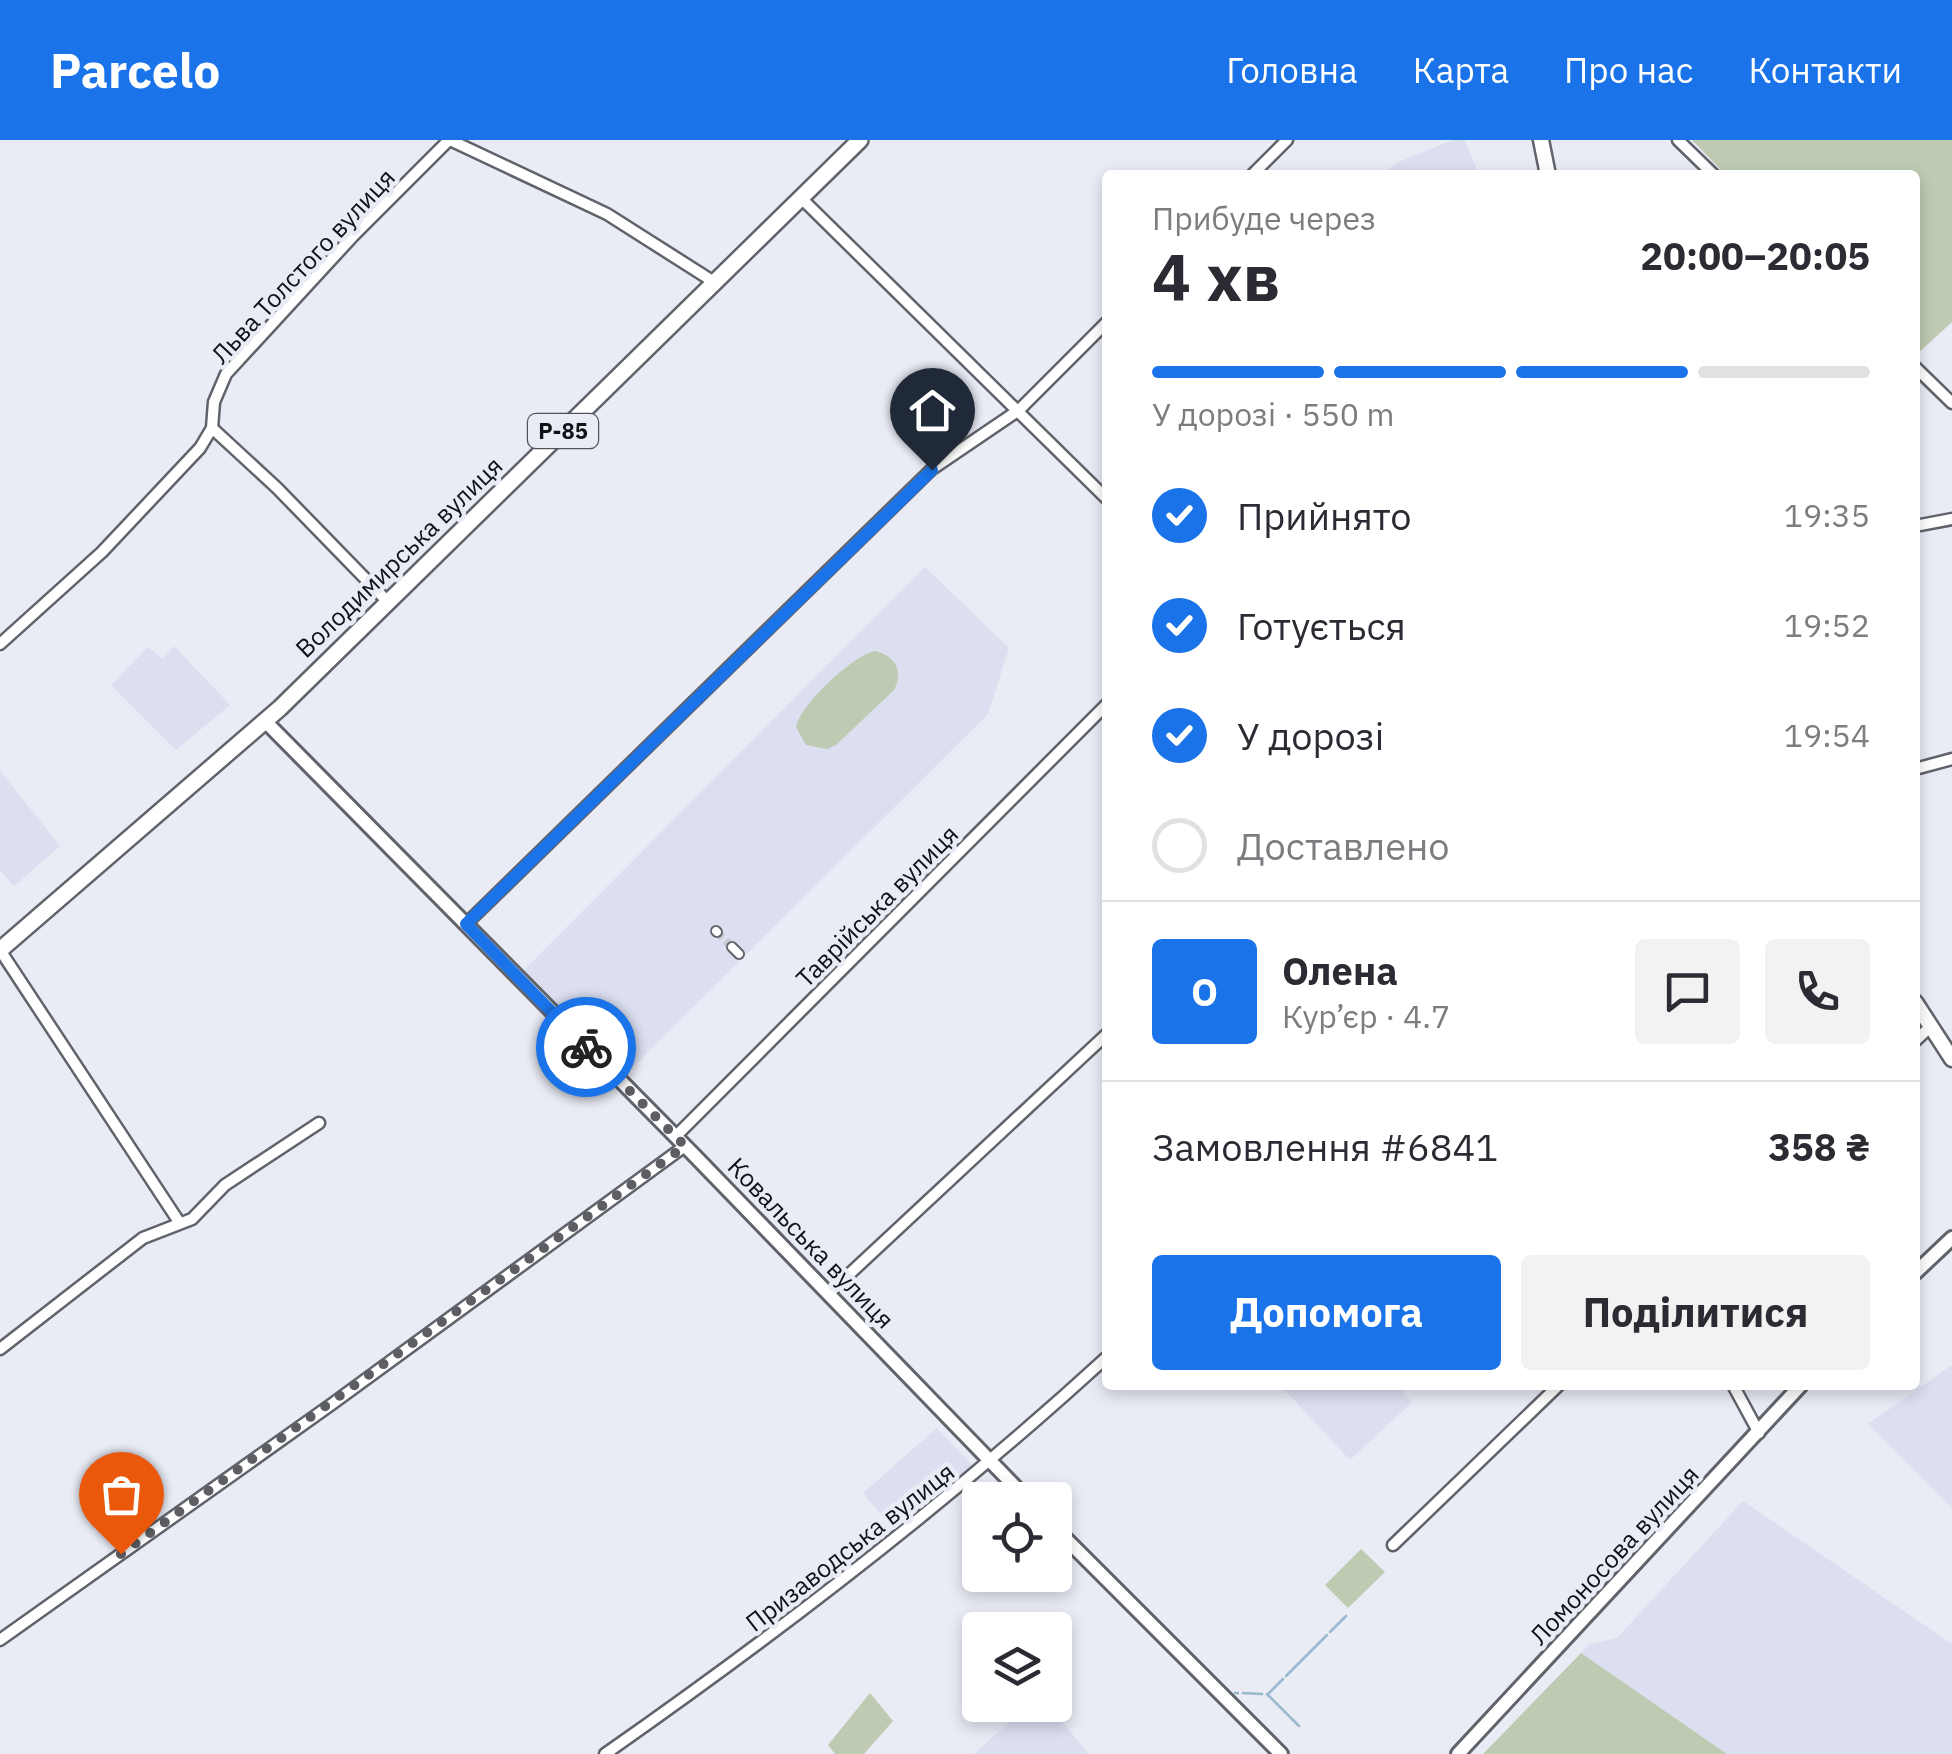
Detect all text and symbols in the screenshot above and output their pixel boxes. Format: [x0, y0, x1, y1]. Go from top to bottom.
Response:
text: Parcelo [50, 39, 220, 101]
text: Головна [1226, 47, 1358, 93]
text: Карта [1413, 47, 1509, 93]
text: Про нас [1564, 47, 1693, 93]
text: Контакти [1748, 47, 1902, 93]
street label: Льва Толстого вулиця [203, 161, 402, 370]
text: Прибуде через [1152, 197, 1376, 239]
text: 20:00–20:05 [1640, 231, 1870, 280]
text: 4 хв [1152, 234, 1280, 319]
pin [890, 368, 975, 471]
icon: home [905, 383, 960, 438]
text: У дорозі · 550 m [1152, 393, 1395, 435]
road number: Р-85 [528, 414, 598, 448]
street label: Володимирська вулиця [288, 449, 509, 664]
icon: check [1152, 488, 1207, 543]
text: Прийнято [1237, 491, 1411, 540]
text: 19:35 [1784, 494, 1870, 536]
icon: check [1152, 598, 1207, 653]
text: Готується [1237, 601, 1406, 650]
text: 19:52 [1784, 604, 1870, 646]
icon: check [1152, 708, 1207, 763]
text: У дорозі [1237, 711, 1384, 760]
text: 19:54 [1784, 714, 1870, 756]
street label: Таврійська вулиця [788, 817, 965, 994]
text: Доставлено [1237, 821, 1450, 870]
button: chat [1635, 939, 1740, 1044]
button: phone [1765, 939, 1870, 1044]
text: Олена [1282, 946, 1398, 995]
text: О [1191, 967, 1218, 1016]
text: Кур’єр · 4.7 [1282, 995, 1450, 1037]
courier [536, 997, 636, 1097]
icon: bike [559, 1020, 614, 1075]
text: Замовлення #6841 [1152, 1122, 1498, 1171]
text: 358 ₴ [1768, 1122, 1870, 1171]
street label: Ковальська вулиця [721, 1150, 902, 1335]
button: Допомога [1152, 1255, 1501, 1370]
button: Поділитися [1521, 1255, 1870, 1370]
pin [79, 1452, 164, 1555]
street label: Призаводська вулиця [738, 1455, 961, 1639]
street label: Ломоносова вулиця [1522, 1458, 1705, 1651]
icon: bag [94, 1467, 149, 1522]
map controls [962, 1482, 1072, 1722]
button: locate [962, 1482, 1072, 1592]
button: layers [962, 1612, 1072, 1722]

